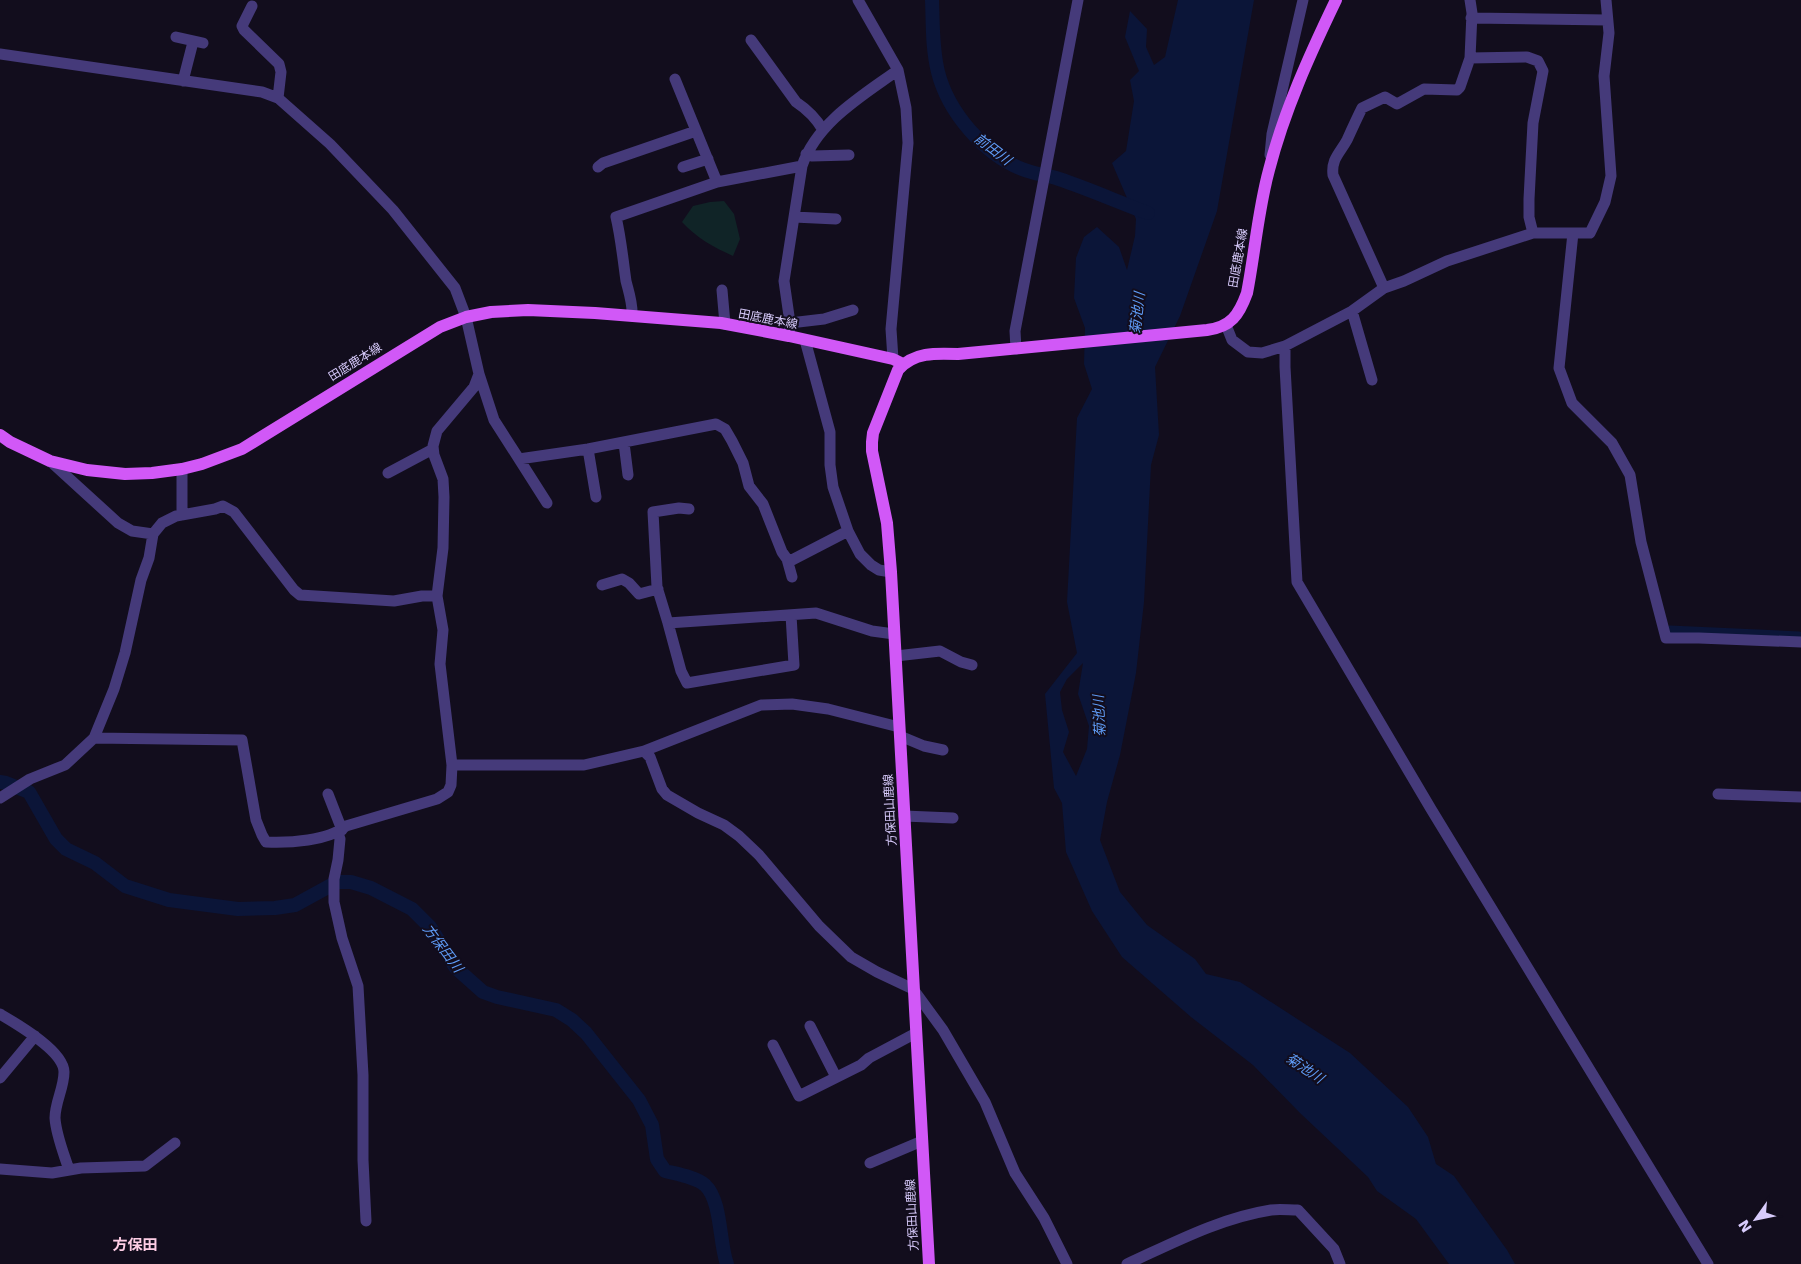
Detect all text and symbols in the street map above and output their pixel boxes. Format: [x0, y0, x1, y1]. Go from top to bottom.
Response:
water label: 前田川 [971, 130, 1016, 169]
street label: 田底鹿本線 [1226, 227, 1250, 289]
water label: 菊池川 [1127, 289, 1148, 335]
street label: 田底鹿本線 [737, 306, 799, 332]
street label: 田底鹿本線 [326, 340, 384, 384]
water label: 菊池川 [1090, 693, 1108, 737]
street label: 方保田山鹿線 [881, 774, 899, 846]
water label: 方保田川 [420, 921, 467, 977]
water label: 菊池川 [1283, 1050, 1329, 1087]
street label: 方保田山鹿線 [903, 1179, 921, 1251]
north arrow [1731, 1194, 1781, 1244]
text: N [1735, 1217, 1755, 1235]
district label: 方保田 [112, 1236, 158, 1254]

